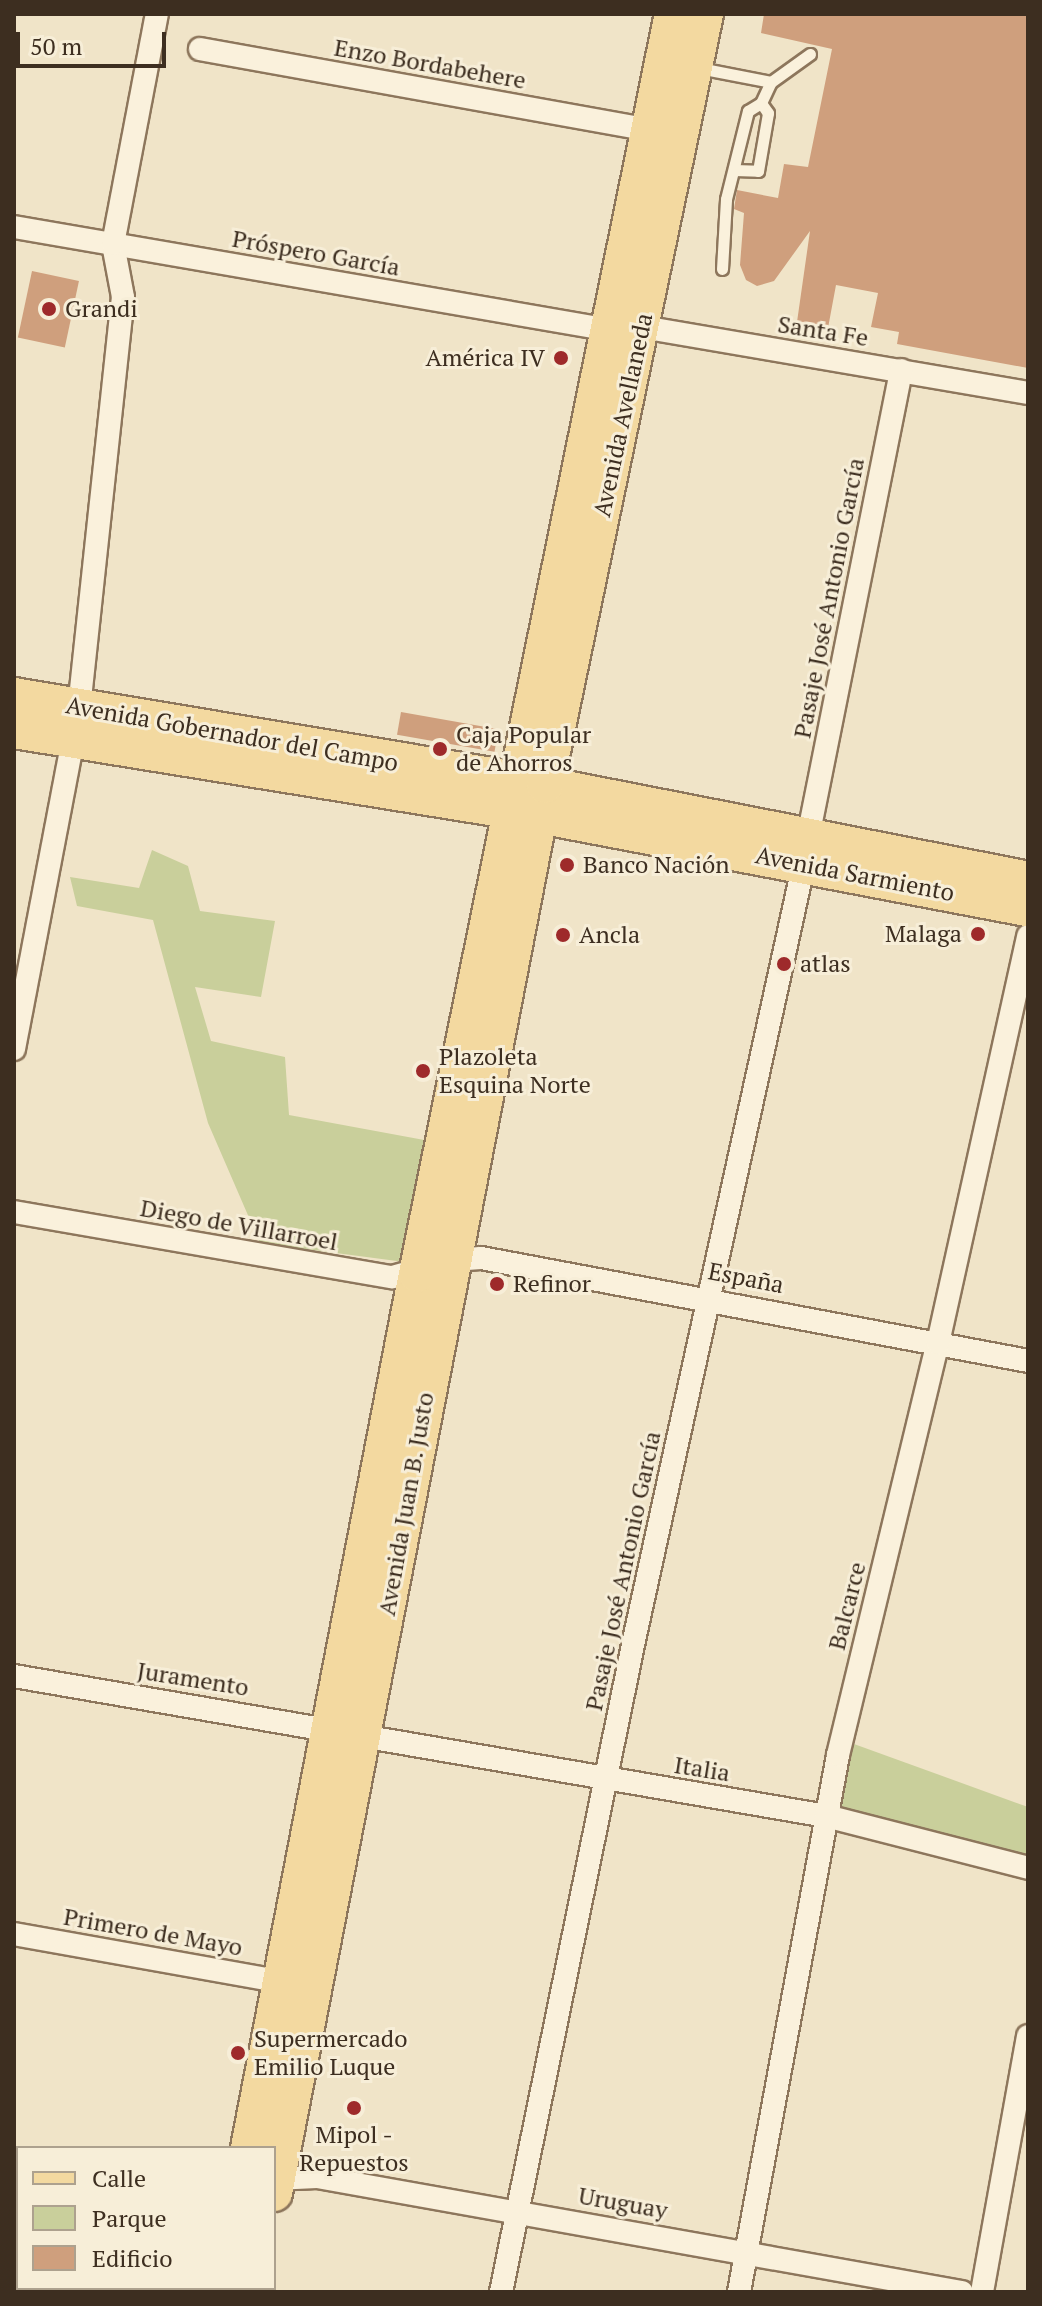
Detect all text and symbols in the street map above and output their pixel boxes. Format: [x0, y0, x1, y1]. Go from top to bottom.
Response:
scale bar [20, 16, 170, 66]
text: 50 m [30, 30, 82, 62]
street label: Enzo Bordabehere [332, 33, 528, 95]
street label: Próspero García [230, 224, 402, 282]
place label: Grandi [65, 295, 138, 323]
marker: Grandi [40, 300, 58, 318]
street label: Avenida Avellaneda [587, 310, 659, 520]
street label: Santa Fe [776, 310, 870, 352]
place label: América IV [425, 344, 545, 372]
marker: América IV [552, 349, 570, 367]
street label: Pasaje José Antonio García [788, 455, 870, 741]
street label: Avenida Gobernador del Campo [64, 691, 400, 777]
place label: Caja Popular de Ahorros [456, 721, 591, 777]
marker: Caja Popular de Ahorros [431, 740, 449, 758]
street label: Avenida Sarmiento [753, 841, 957, 907]
place label: Banco Nación [583, 851, 730, 879]
marker: Banco Nación [558, 856, 576, 874]
place label: Malaga [885, 920, 962, 948]
place label: Ancla [579, 921, 640, 949]
marker: Malaga [969, 925, 987, 943]
marker: Ancla [554, 926, 572, 944]
place label: atlas [800, 950, 851, 978]
marker: atlas [775, 955, 793, 973]
place label: Plazoleta Esquina Norte [439, 1043, 591, 1099]
marker: Plazoleta Esquina Norte [414, 1062, 432, 1080]
street label: Diego de Villarroel [138, 1193, 340, 1257]
street label: España [706, 1257, 786, 1299]
place label: Refinor [513, 1270, 591, 1298]
marker: Refinor [488, 1275, 506, 1293]
street label: Avenida Juan B. Justo [372, 1390, 440, 1618]
street label: Pasaje José Antonio García [579, 1428, 667, 1714]
street label: Balcarce [822, 1559, 872, 1653]
street label: Juramento [135, 1656, 251, 1702]
street label: Italia [672, 1750, 732, 1788]
street label: Primero de Mayo [61, 1902, 245, 1962]
place label: Supermercado Emilio Luque [254, 2025, 407, 2081]
marker: Supermercado Emilio Luque [229, 2044, 247, 2062]
marker: Mipol - Repuestos [345, 2099, 363, 2117]
place label: Mipol - Repuestos [299, 2121, 409, 2177]
legend [16, 2146, 276, 2290]
text: Calle [92, 2162, 146, 2194]
street label: Uruguay [576, 2181, 670, 2225]
text: Parque [92, 2202, 167, 2234]
text: Edificio [92, 2242, 173, 2274]

